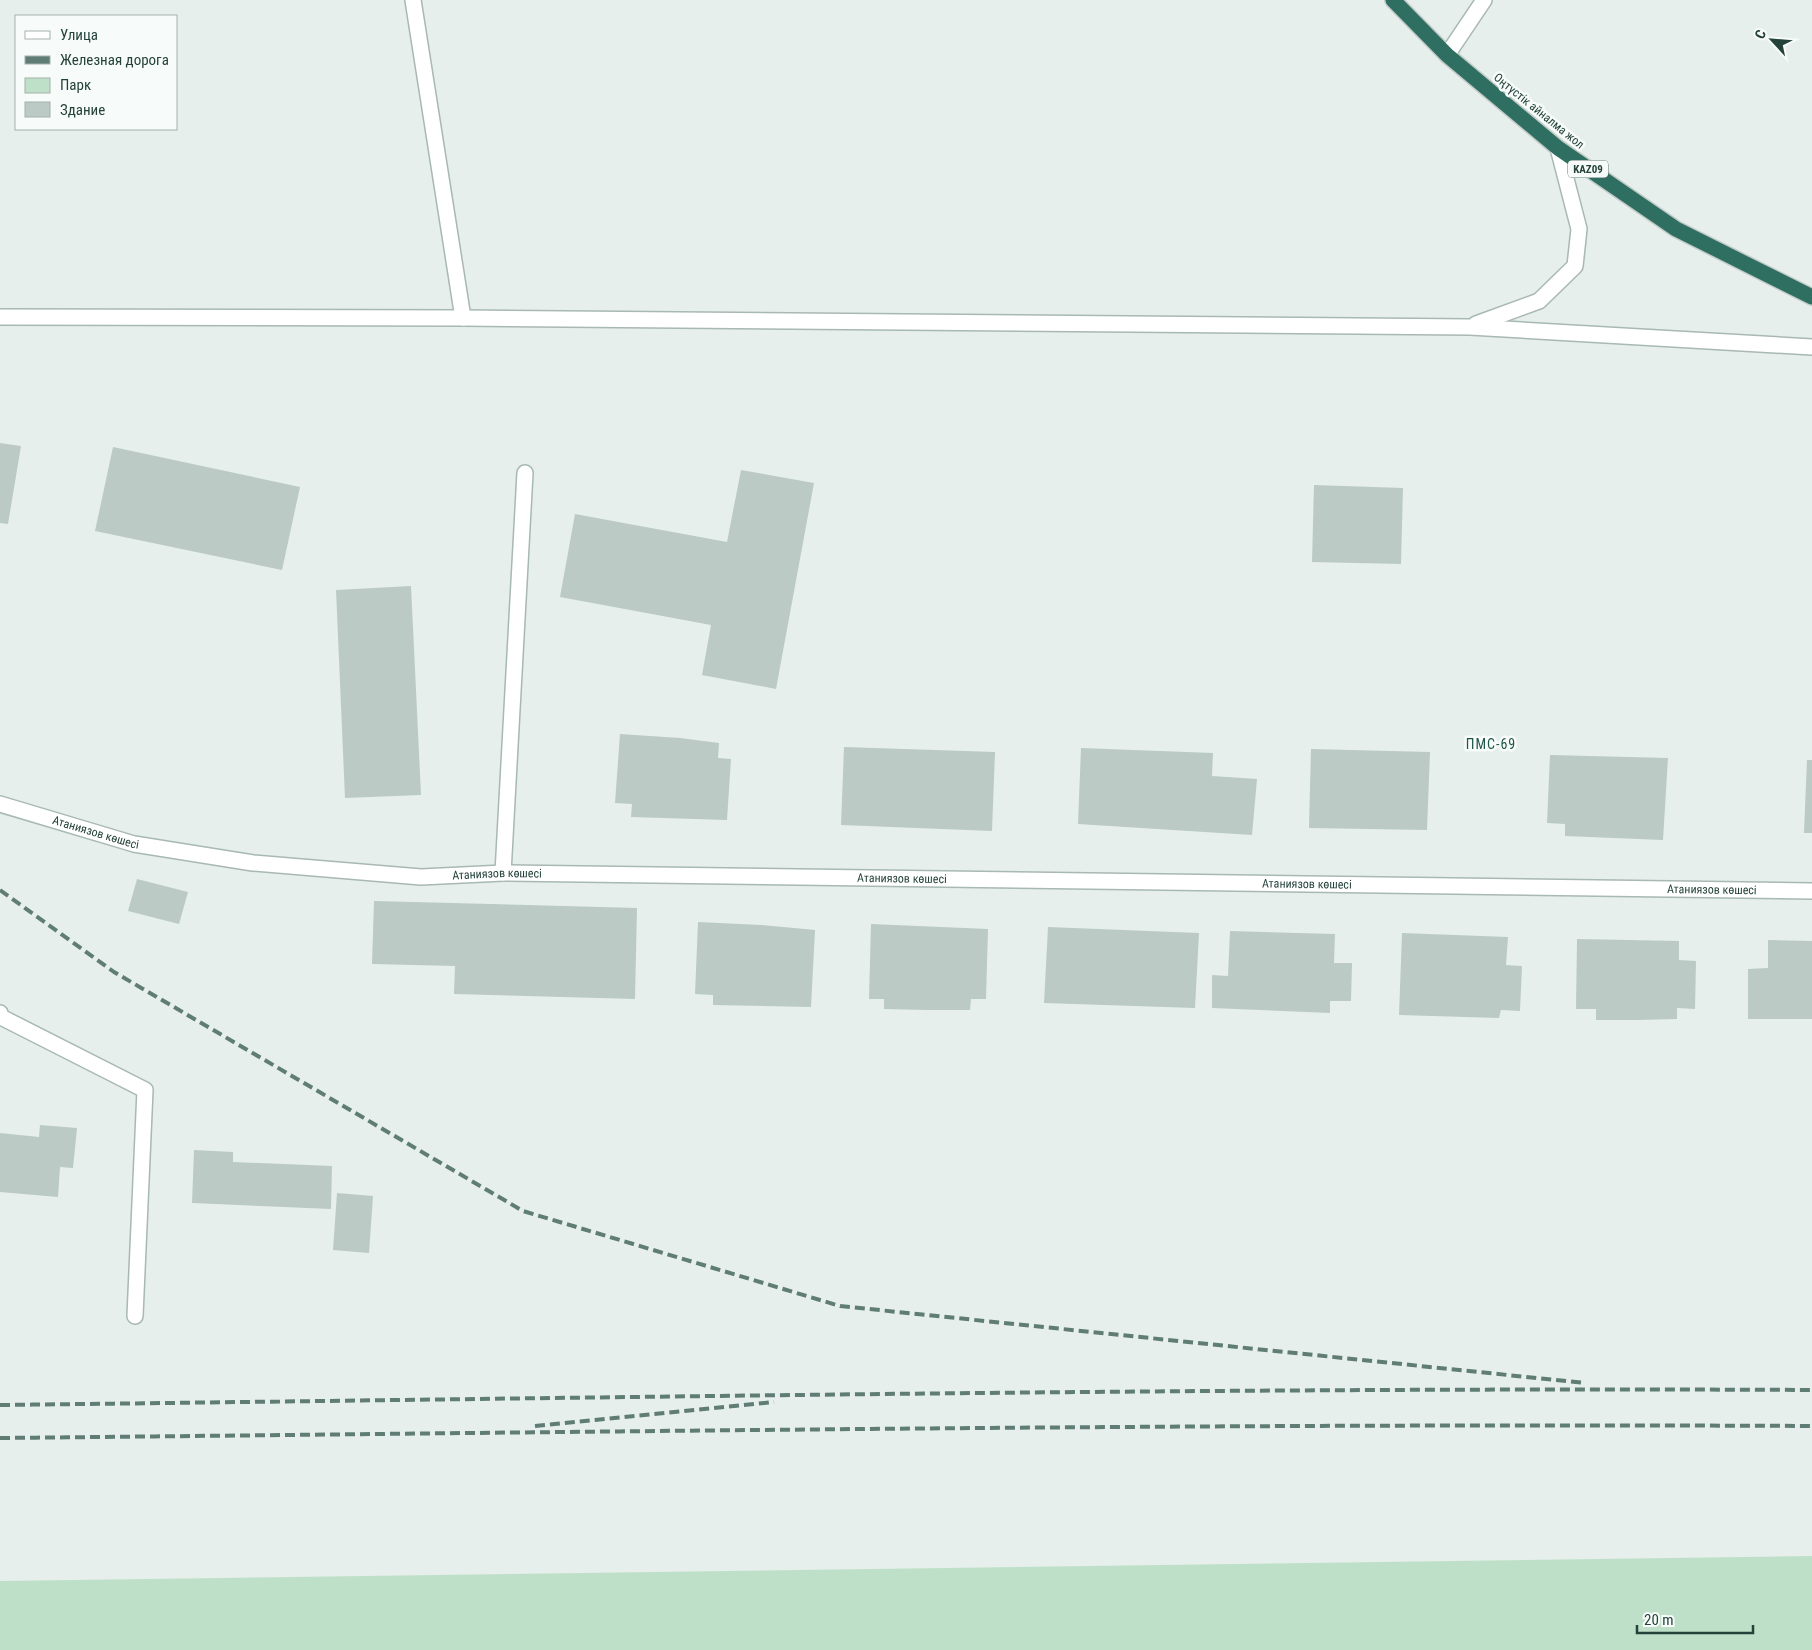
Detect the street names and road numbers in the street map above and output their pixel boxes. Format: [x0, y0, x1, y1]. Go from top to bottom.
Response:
street label: Оңтүстік айналма жол [1491, 70, 1587, 152]
road number: KAZ09 [1568, 160, 1608, 178]
street label: Атаниязов көшесі [51, 813, 140, 852]
street label: Атаниязов көшесі [452, 866, 542, 882]
street label: Атаниязов көшесі [857, 871, 947, 886]
street label: Атаниязов көшесі [1262, 876, 1352, 892]
street label: Атаниязов көшесі [1667, 882, 1757, 897]

